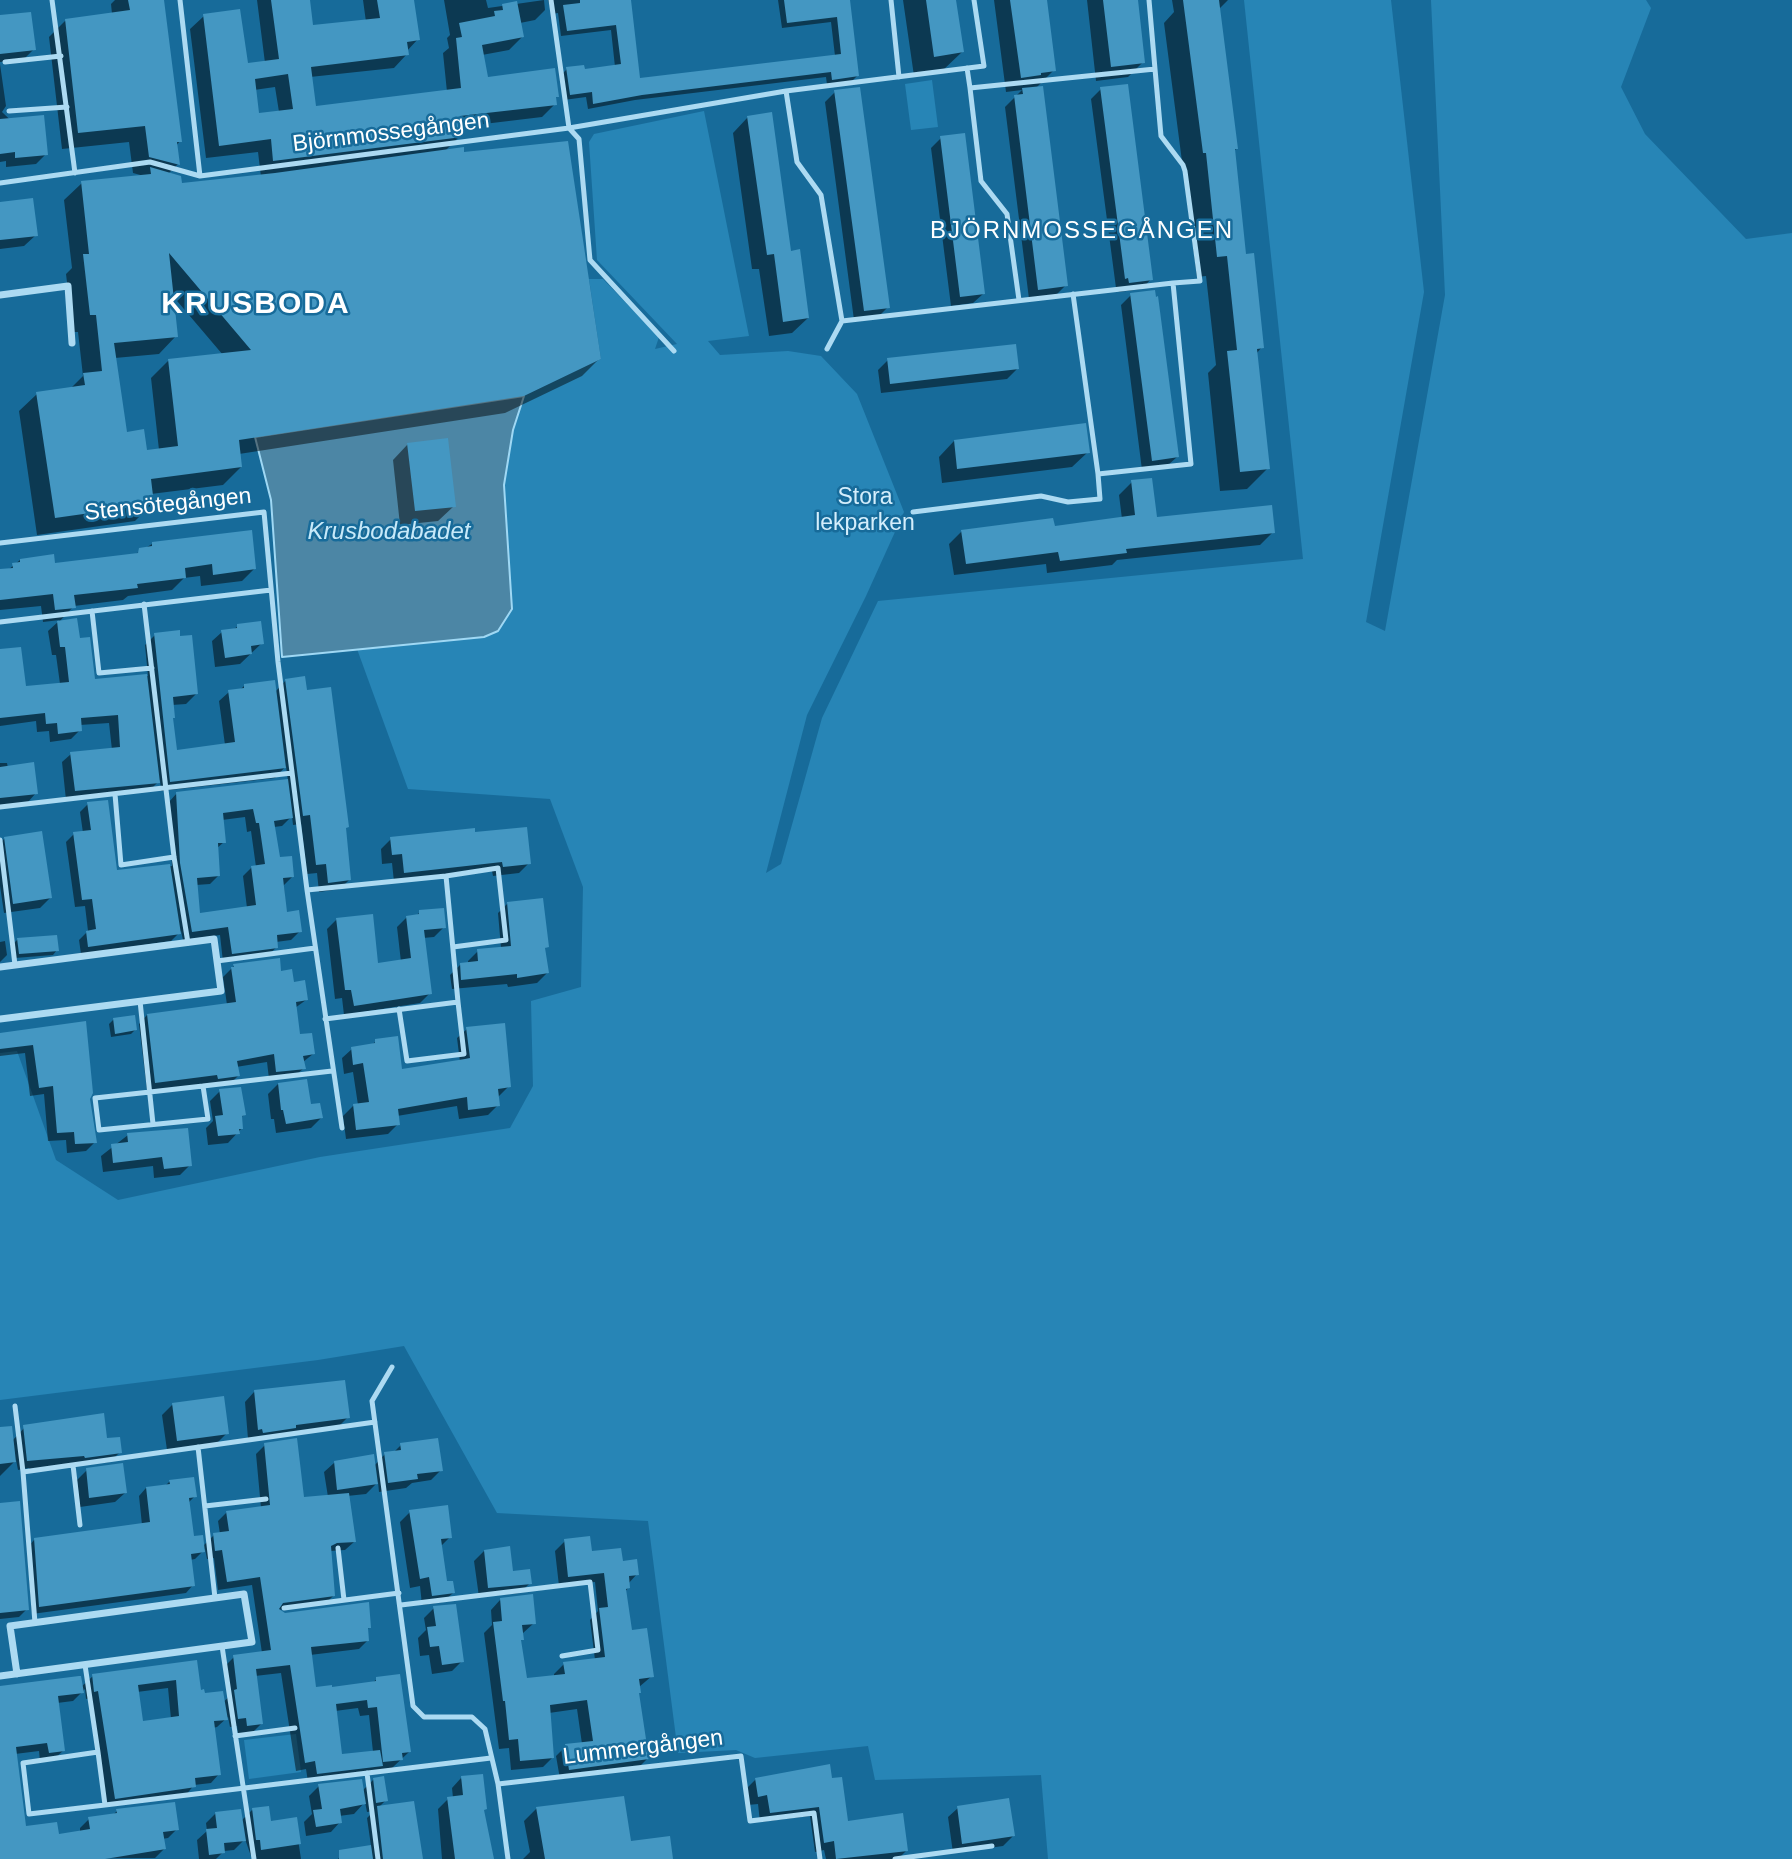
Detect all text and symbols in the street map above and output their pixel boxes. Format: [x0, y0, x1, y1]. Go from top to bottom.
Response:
street label: Björnmossegången [291, 107, 491, 159]
district label: BJÖRNMOSSEGÅNGEN [932, 217, 1232, 245]
district label: KRUSBODA [162, 287, 350, 323]
street label: Stensötegången [83, 483, 253, 527]
park label: Stora lekparken [815, 484, 915, 538]
water label: Krusbodabadet [308, 518, 470, 546]
street label: Lummergången [561, 1724, 725, 1772]

